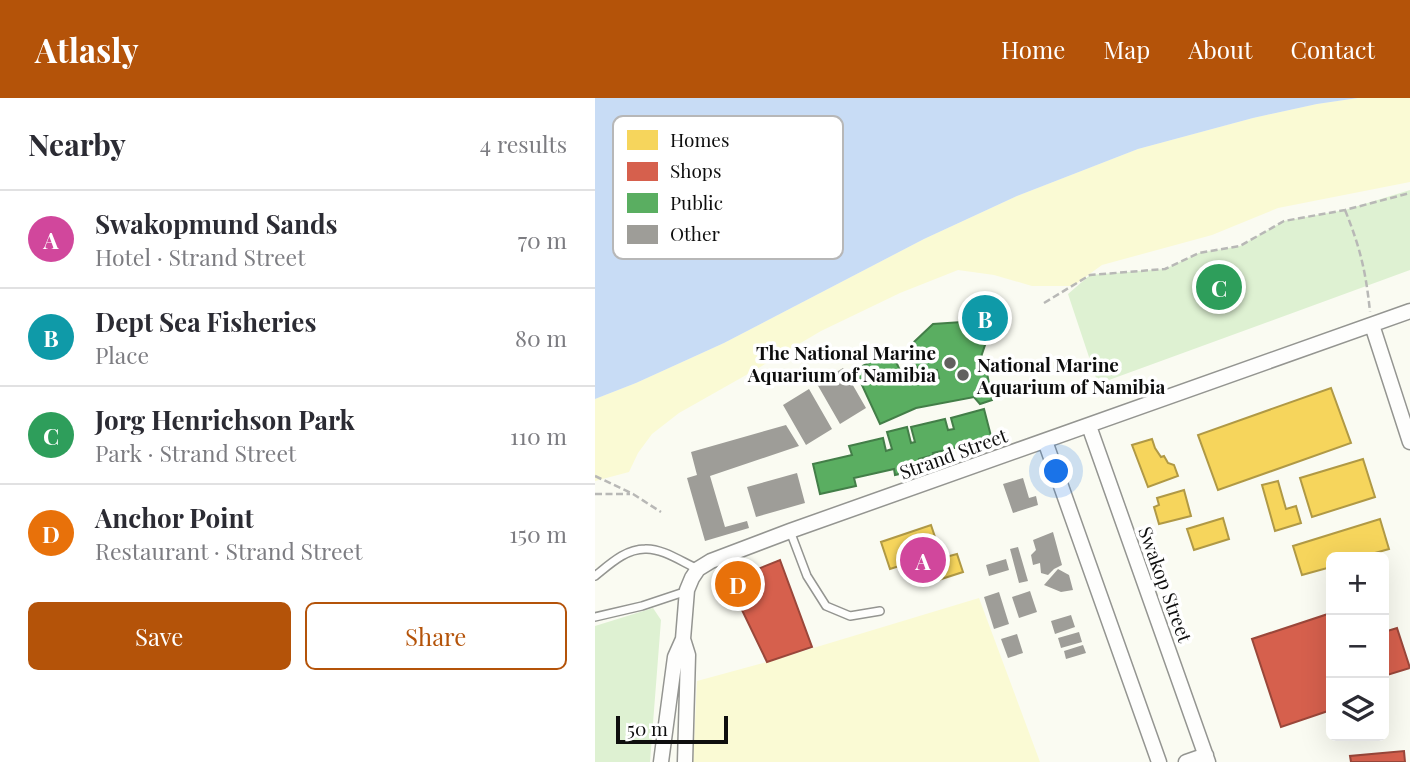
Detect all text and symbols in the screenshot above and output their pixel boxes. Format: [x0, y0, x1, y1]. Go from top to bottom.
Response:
text: Atlasly [35, 27, 139, 71]
text: Home [1001, 33, 1065, 65]
text: Map [1103, 33, 1150, 65]
text: About [1188, 33, 1252, 65]
text: Contact [1290, 33, 1375, 65]
legend [613, 116, 843, 259]
text: Nearby [28, 124, 126, 164]
text: Homes [670, 126, 729, 152]
text: 4 results [480, 128, 567, 159]
text: Shops [670, 157, 721, 183]
text: Public [670, 189, 723, 215]
text: Swakopmund Sands [95, 206, 338, 241]
text: Other [670, 220, 721, 246]
text: A [43, 224, 59, 255]
text: 70 m [518, 224, 567, 255]
text: Hotel · Strand Street [95, 241, 305, 272]
pin: C [1196, 261, 1242, 313]
pin: B [962, 292, 1008, 344]
text: Dept Sea Fisheries [95, 304, 316, 339]
text: B [43, 322, 59, 353]
text: 80 m [515, 322, 567, 353]
text: Place [95, 339, 149, 370]
place label: The National Marine Aquarium of Namibia [747, 339, 936, 387]
place label: National Marine Aquarium of Namibia [976, 351, 1165, 399]
marker: The National Marine Aquarium of Namibia [942, 355, 958, 371]
marker: National Marine Aquarium of Namibia [955, 367, 971, 383]
text: Jorg Henrichson Park [95, 402, 355, 437]
text: C [43, 420, 59, 451]
text: 110 m [510, 420, 567, 451]
street label: Strand Street [895, 421, 1011, 485]
text: Park · Strand Street [95, 437, 296, 468]
your location [1039, 454, 1073, 488]
text: Anchor Point [95, 500, 254, 535]
text: D [42, 518, 60, 549]
text: 150 m [509, 518, 567, 549]
street label: Swakop Street [1133, 523, 1199, 646]
pin: A [900, 534, 946, 586]
text: Restaurant · Strand Street [95, 535, 362, 566]
map controls [1326, 552, 1389, 741]
button: + [1326, 552, 1389, 615]
pin: D [715, 558, 761, 610]
button: Save [28, 602, 291, 670]
button: Share [305, 602, 567, 670]
button: − [1326, 615, 1389, 678]
button: layers [1326, 678, 1389, 741]
scale bar [616, 713, 728, 745]
text: 50 m [627, 715, 668, 741]

